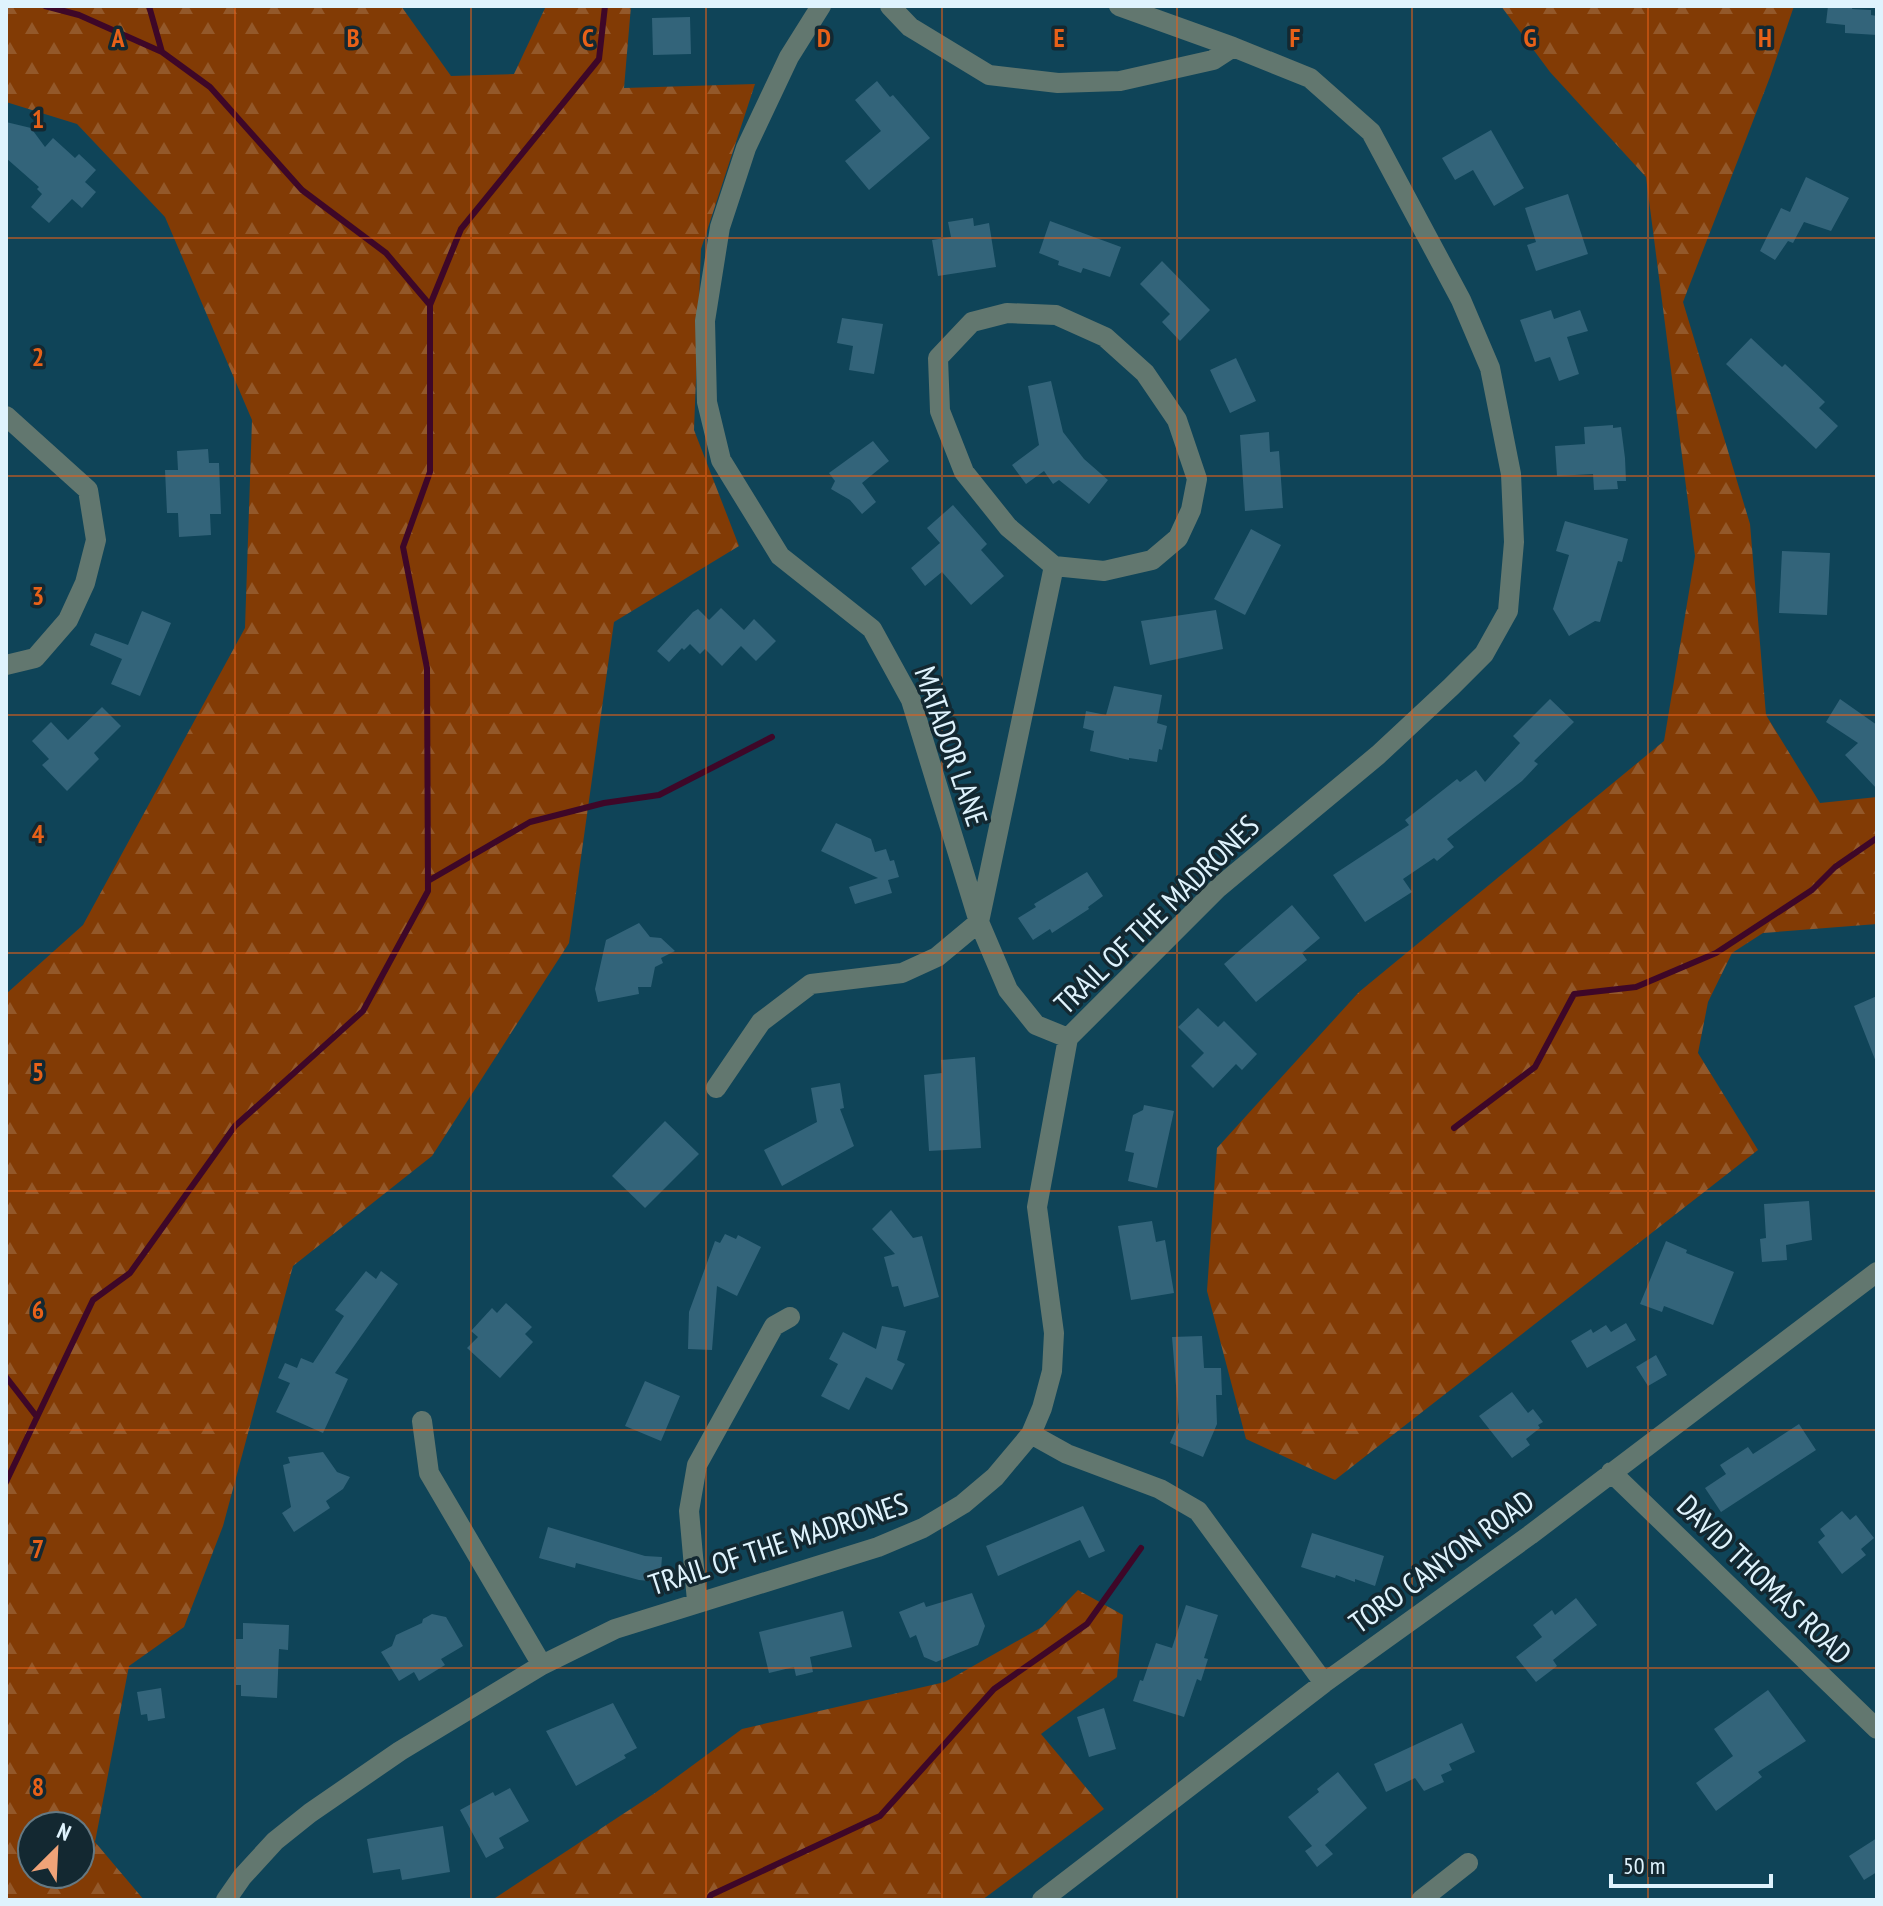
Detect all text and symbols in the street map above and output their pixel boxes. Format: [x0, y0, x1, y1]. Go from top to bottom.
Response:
text: A [110, 21, 125, 54]
text: B [347, 21, 360, 54]
text: C [582, 21, 594, 54]
text: D [817, 21, 831, 54]
text: E [1053, 21, 1065, 54]
text: F [1290, 21, 1301, 54]
text: G [1523, 21, 1537, 54]
text: H [1758, 21, 1772, 54]
text: 1 [32, 102, 44, 135]
text: 2 [32, 340, 44, 373]
text: 3 [32, 579, 44, 612]
street label: MATADOR LANE [906, 661, 998, 831]
street label: TRAIL OF THE MADRONES [1045, 806, 1267, 1022]
text: 4 [32, 817, 45, 850]
text: 5 [32, 1055, 44, 1088]
text: 6 [32, 1293, 44, 1326]
street label: TORO CANYON ROAD [1341, 1481, 1541, 1641]
street label: TRAIL OF THE MADRONES [644, 1483, 912, 1603]
street label: DAVID THOMAS ROAD [1669, 1486, 1861, 1672]
text: 7 [32, 1532, 44, 1565]
text: 8 [32, 1770, 44, 1803]
north arrow [16, 1810, 96, 1890]
text: N [53, 1817, 75, 1847]
scale bar [1611, 1838, 1771, 1888]
text: 50 m [1623, 1850, 1665, 1881]

